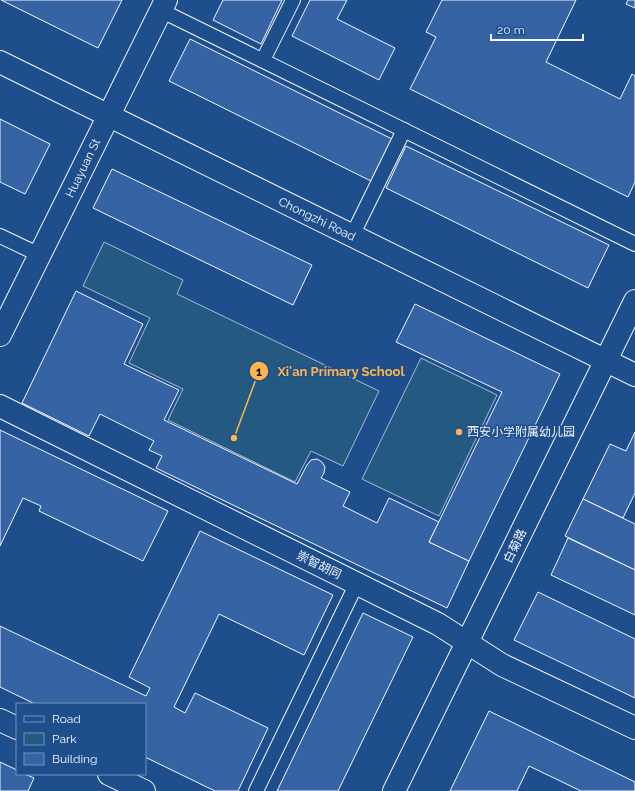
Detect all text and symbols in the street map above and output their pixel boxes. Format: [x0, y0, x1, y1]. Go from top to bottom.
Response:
scale bar [491, 16, 583, 42]
text: 20 m [497, 23, 525, 37]
street label: Huayuan St [63, 136, 103, 200]
street label: Chongzhi Road [276, 194, 358, 244]
callout: Xi'an Primary School [249, 359, 413, 384]
text: Xi'an Primary School [276, 364, 405, 379]
text: 1 [256, 365, 262, 379]
place label: 西安小学附属幼儿园 [467, 425, 575, 439]
marker: 西安小学附属幼儿园 [454, 427, 464, 437]
street label: 白菊路 [501, 527, 529, 565]
street label: 崇智胡同 [294, 548, 344, 582]
legend [16, 703, 146, 775]
text: Road [52, 712, 81, 726]
text: Park [52, 732, 77, 746]
text: Building [52, 752, 98, 766]

